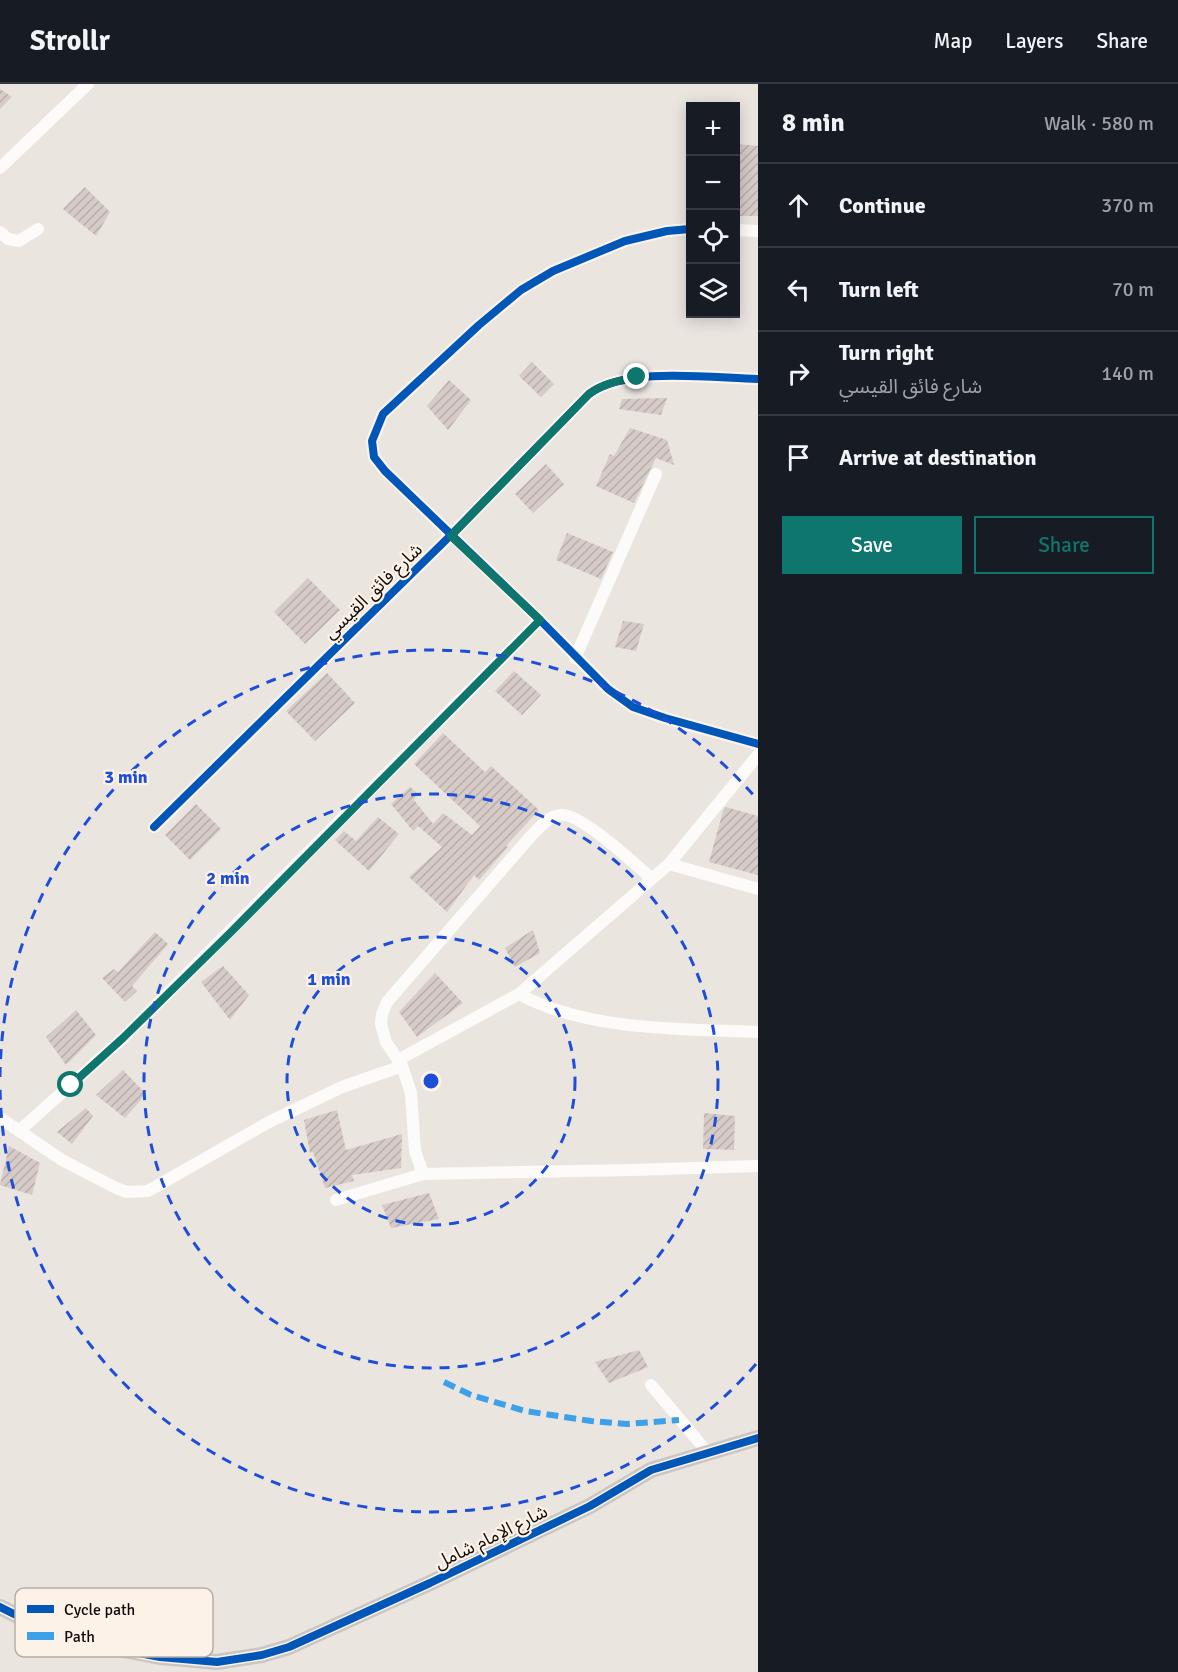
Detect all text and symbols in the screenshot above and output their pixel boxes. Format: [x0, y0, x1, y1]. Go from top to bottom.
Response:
text: Strollr [30, 24, 110, 58]
text: Map [934, 28, 972, 54]
text: Layers [1005, 28, 1063, 54]
text: Share [1096, 28, 1148, 54]
map controls [686, 102, 740, 318]
button: + [686, 102, 740, 156]
text: 8 min [782, 107, 845, 139]
text: Walk · 580 m [1044, 111, 1154, 136]
button: − [686, 156, 740, 210]
icon: ahead [782, 189, 815, 222]
text: Continue [839, 192, 926, 219]
text: 370 m [1101, 193, 1154, 218]
button: locate [686, 210, 740, 264]
button: layers [686, 264, 740, 318]
icon: left [782, 273, 815, 306]
text: Turn left [839, 276, 919, 303]
text: 70 m [1112, 277, 1154, 302]
text: Turn right [839, 339, 934, 366]
icon: right [782, 357, 815, 390]
text: 140 m [1101, 361, 1154, 386]
route end [623, 363, 649, 389]
text: شارع فائق القيسي [839, 374, 982, 399]
icon: arrive [782, 441, 815, 474]
text: Arrive at destination [839, 444, 1036, 471]
button: Save [782, 516, 962, 574]
button: Share [974, 516, 1154, 574]
street label: شارع فائق القيسي [319, 538, 429, 646]
text: 3 min [104, 766, 148, 788]
text: 2 min [206, 867, 250, 889]
text: 1 min [307, 968, 351, 990]
route start [57, 1071, 83, 1097]
centre of rings [421, 1071, 441, 1091]
street label: شارع الإمام شامل [431, 1500, 552, 1577]
legend [15, 1588, 213, 1657]
text: Cycle path [64, 1600, 135, 1620]
text: Path [64, 1627, 95, 1647]

